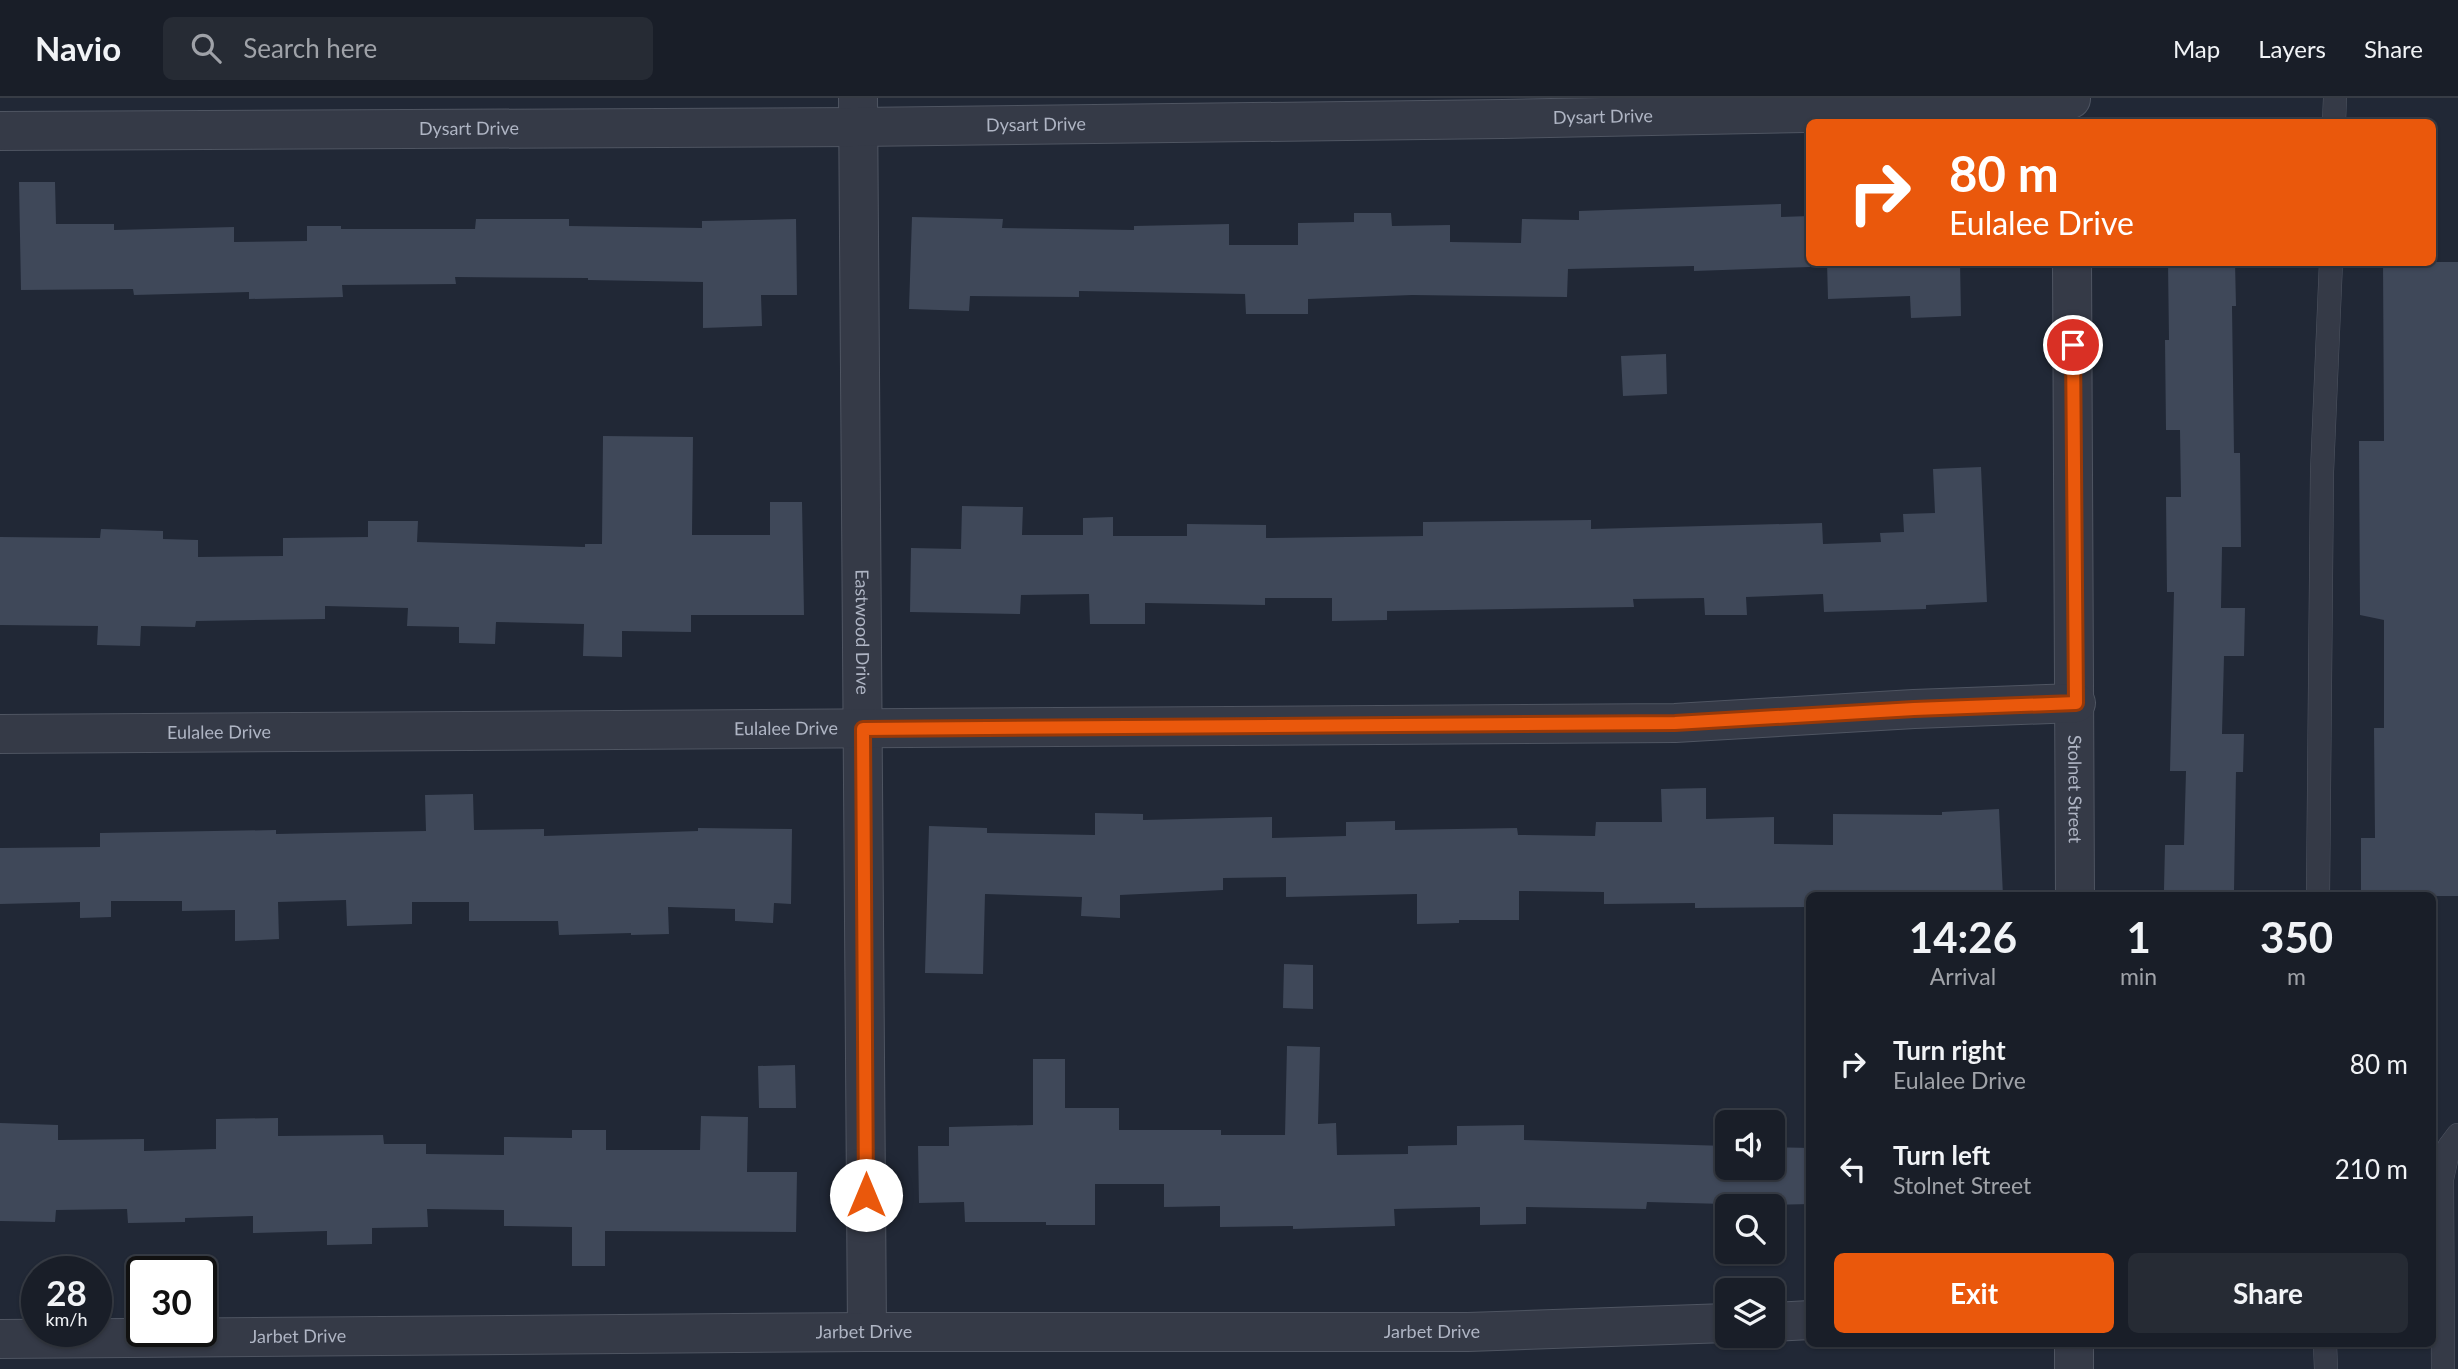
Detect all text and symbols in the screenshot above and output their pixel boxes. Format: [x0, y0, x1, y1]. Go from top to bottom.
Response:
search box [163, 17, 653, 80]
text: Navio [35, 28, 121, 68]
icon: search [187, 29, 225, 67]
text: Search here [243, 32, 377, 64]
text: Map [2173, 34, 2220, 63]
text: Layers [2258, 34, 2326, 63]
text: Share [2364, 34, 2423, 63]
street label: Dysart Drive [1553, 104, 1653, 128]
street label: Dysart Drive [986, 112, 1086, 135]
street label: Dysart Drive [419, 117, 519, 139]
text: 80 m [1949, 144, 2059, 202]
icon: right [1834, 147, 1925, 238]
text: Eulalee Drive [1949, 203, 2134, 242]
pin [2043, 315, 2103, 375]
icon: arrive [2054, 326, 2092, 364]
street label: Eastwood Drive [851, 569, 874, 695]
street label: Eulalee Drive [734, 716, 838, 739]
street label: Eulalee Drive [167, 720, 271, 743]
street label: Stolnet Street [2064, 735, 2087, 844]
text: 14:26 [1909, 912, 2017, 962]
text: 1 [2126, 912, 2151, 962]
text: 350 [2260, 912, 2333, 962]
text: Arrival [1930, 962, 1996, 990]
text: min [2120, 962, 2157, 990]
text: m [2287, 962, 2306, 990]
text: Turn right [1893, 1034, 2006, 1066]
icon: right [1834, 1045, 1872, 1083]
text: 80 m [2350, 1048, 2408, 1080]
text: Eulalee Drive [1893, 1066, 2026, 1094]
map controls [1715, 1110, 1785, 1348]
button: sound [1715, 1110, 1785, 1180]
text: Turn left [1893, 1139, 1990, 1171]
icon: left [1834, 1150, 1872, 1188]
text: 210 m [2335, 1153, 2408, 1185]
position arrow [829, 1158, 903, 1232]
text: Stolnet Street [1893, 1171, 2031, 1199]
button: search [1715, 1194, 1785, 1264]
button: Exit [1834, 1253, 2114, 1333]
button: Share [2128, 1253, 2408, 1333]
speed limit sign: 30 [126, 1256, 217, 1347]
text: 28 [46, 1271, 87, 1313]
button: layers [1715, 1278, 1785, 1348]
text: km/h [45, 1308, 88, 1330]
street label: Jarbet Drive [816, 1320, 912, 1342]
street label: Jarbet Drive [1384, 1320, 1480, 1342]
street label: Jarbet Drive [250, 1324, 346, 1347]

